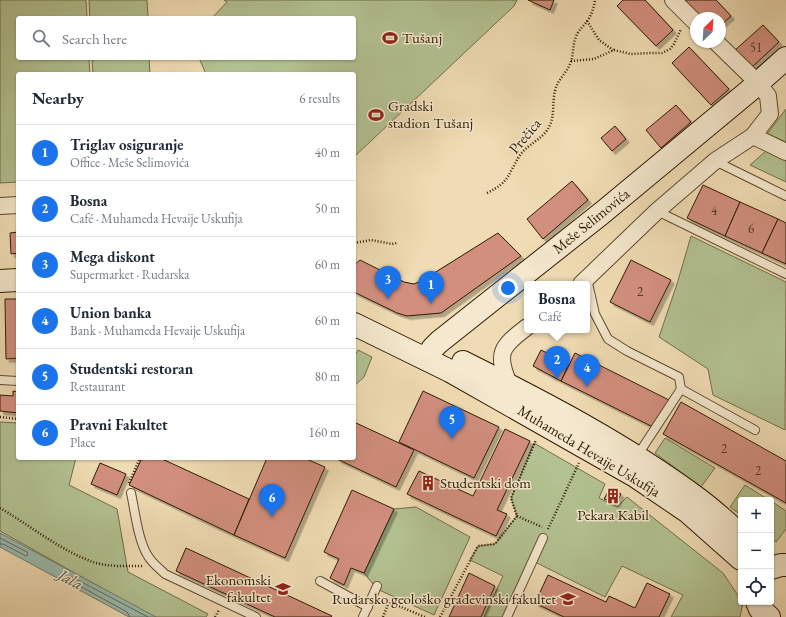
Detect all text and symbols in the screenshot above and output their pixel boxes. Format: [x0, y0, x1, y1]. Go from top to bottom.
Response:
north arrow [690, 12, 726, 48]
search box [16, 16, 356, 60]
icon: search [30, 27, 52, 49]
place label: Tušanj [402, 28, 442, 47]
text: Search here [62, 29, 127, 48]
sports icon: Tušanj [381, 29, 399, 47]
house number: 51 [750, 39, 762, 56]
text: Nearby [32, 87, 84, 109]
text: 6 results [299, 90, 340, 107]
place label: Gradski stadion Tušanj [388, 96, 473, 132]
sports icon: Gradski stadion Tušanj [367, 106, 385, 124]
street label: Prečica [504, 114, 545, 157]
text: Triglav osiguranje [70, 135, 184, 154]
text: 1 [42, 144, 48, 161]
text: 40 m [315, 144, 340, 161]
text: Office · Meše Selimovića [70, 154, 189, 171]
street label: Meše Selimovića [548, 184, 633, 258]
text: Bosna [70, 191, 107, 210]
text: 2 [42, 200, 48, 217]
text: 50 m [315, 200, 340, 217]
house number: 4 [711, 202, 718, 219]
text: Café · Muhameda Hevaije Uskufija [70, 210, 243, 227]
house number: 6 [748, 220, 754, 237]
text: Mega diskont [70, 247, 155, 266]
text: 3 [42, 256, 48, 273]
text: 60 m [315, 256, 340, 273]
text: Supermarket · Rudarska [70, 266, 189, 283]
pin: 3 [375, 266, 401, 299]
pin: 1 [418, 271, 444, 304]
your location [498, 278, 518, 298]
popup [524, 281, 590, 333]
house number: 2 [637, 283, 644, 300]
text: Bosna [538, 289, 576, 308]
text: Union banka [70, 303, 151, 322]
text: Café [538, 308, 562, 325]
text: 4 [42, 312, 48, 329]
text: 60 m [315, 312, 340, 329]
text: Bank · Muhameda Hevaije Uskufija [70, 322, 245, 339]
pin: 2 [544, 346, 570, 379]
pin: 4 [574, 354, 600, 387]
text: Studentski restoran [70, 359, 193, 378]
text: 5 [42, 368, 48, 385]
text: 80 m [315, 368, 340, 385]
text: Restaurant [70, 378, 125, 395]
street label: Muhameda Hevaije Uskufija [514, 400, 664, 501]
pin: 5 [439, 406, 465, 439]
text: Pravni Fakultet [70, 415, 168, 434]
text: 6 [42, 424, 48, 441]
text: 160 m [309, 424, 340, 441]
text: Place [70, 434, 96, 451]
house number: 2 [721, 440, 728, 457]
house number: 2 [755, 462, 762, 479]
place label: Studentski dom [440, 473, 531, 492]
building icon: Studentski dom [419, 474, 437, 492]
pin: 6 [259, 484, 285, 517]
building icon: Pekara Kabil [604, 487, 622, 505]
map controls [738, 497, 774, 605]
button: + [738, 497, 774, 533]
place label: Pekara Kabil [577, 505, 649, 524]
button: − [738, 533, 774, 569]
water label: Jala [52, 563, 87, 595]
button: locate [738, 569, 774, 605]
place label: Ekonomski fakultet [206, 570, 271, 606]
school or university icon: Ekonomski fakultet [274, 580, 292, 598]
place label: Rudarsko geološko građevinski fakultet [332, 589, 556, 608]
school or university icon: Rudarsko geološko građevinski fakultet [559, 590, 577, 608]

